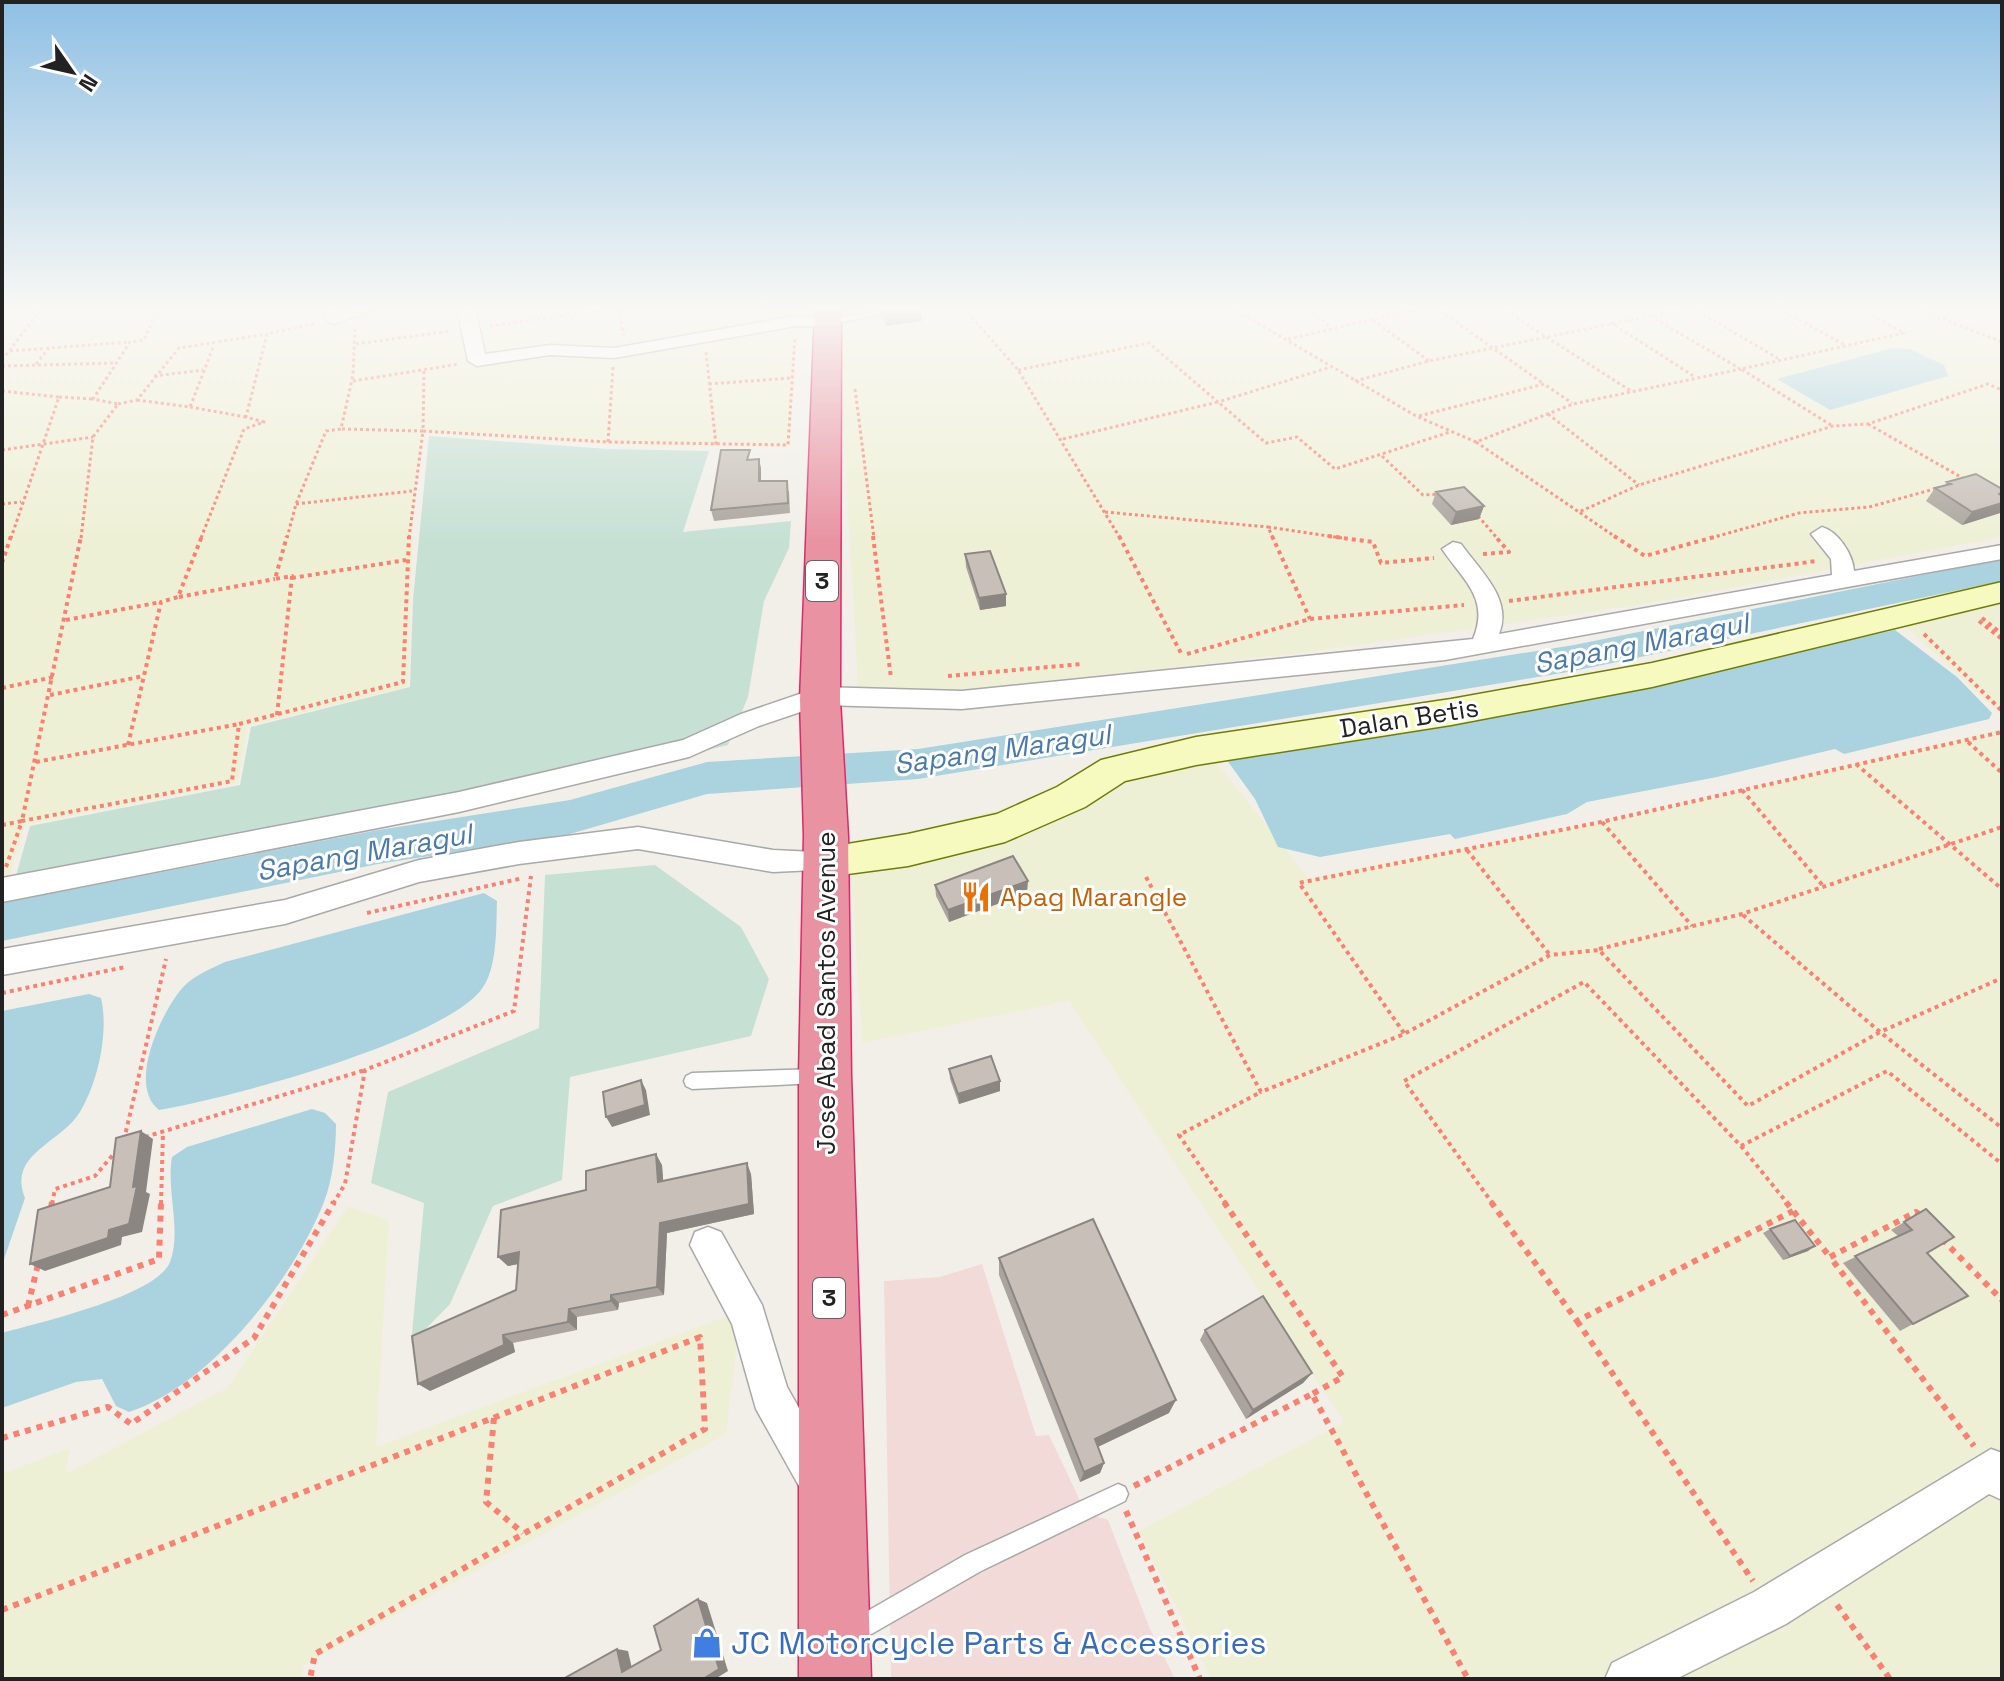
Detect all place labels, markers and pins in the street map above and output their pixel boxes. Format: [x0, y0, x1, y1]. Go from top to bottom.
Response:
restaurant icon: Apag Marangle [959, 880, 993, 914]
place label: Apag Marangle [1000, 880, 1187, 914]
place label: JC Motorcycle Parts & Accessories [731, 1623, 1266, 1663]
shop icon: JC Motorcycle Parts & Accessories [690, 1626, 724, 1660]

